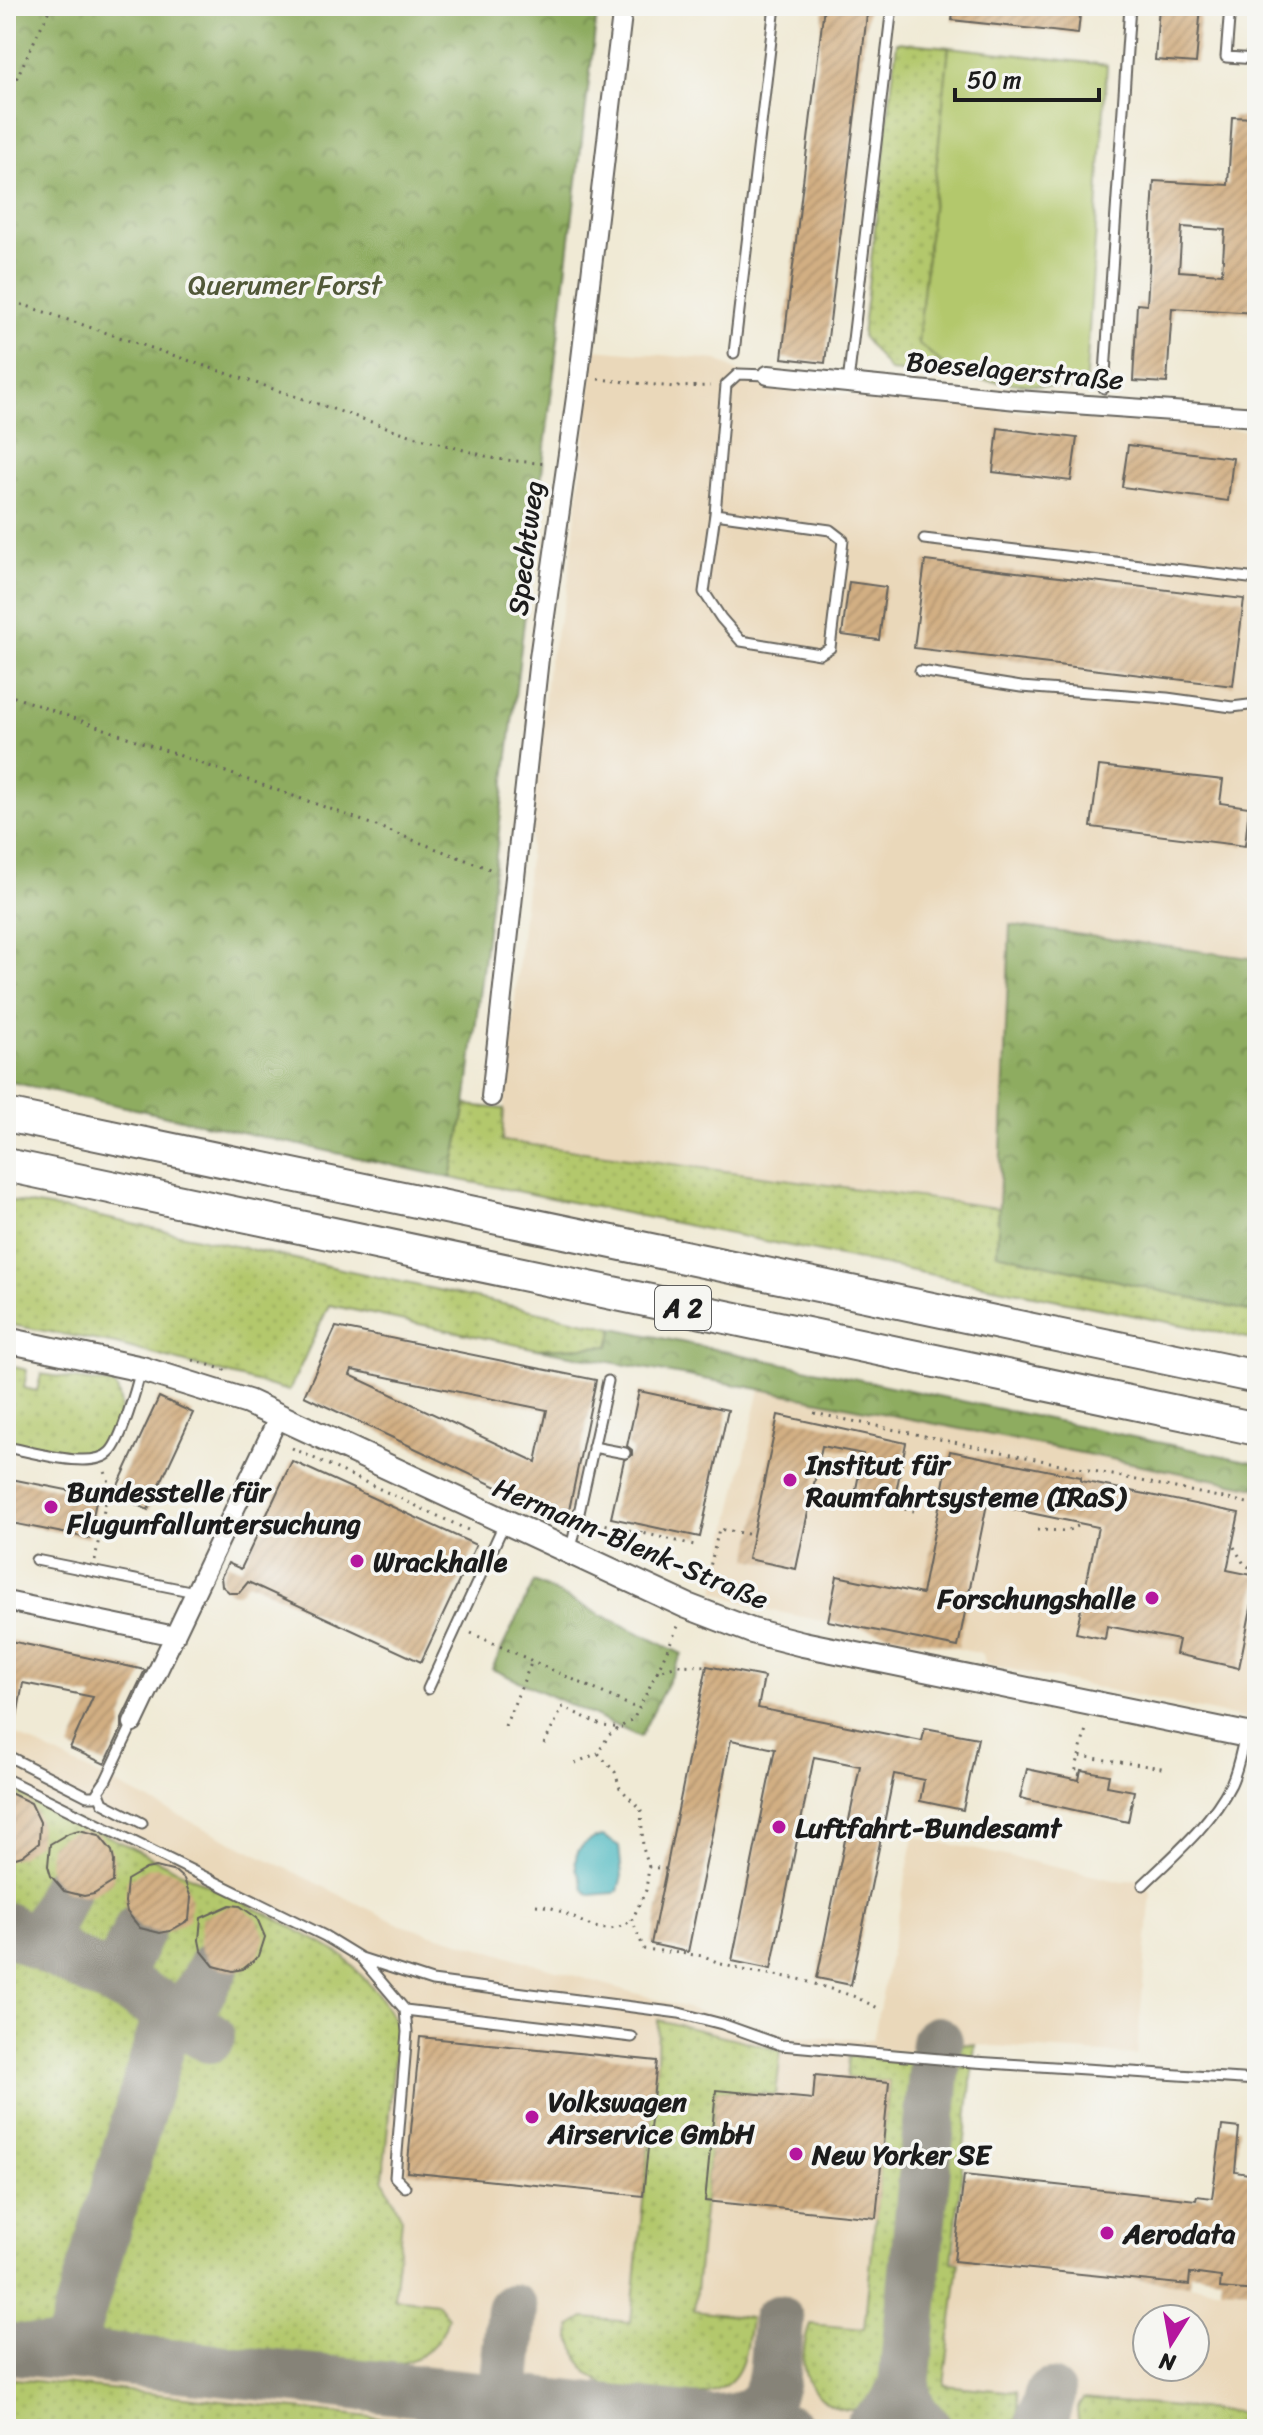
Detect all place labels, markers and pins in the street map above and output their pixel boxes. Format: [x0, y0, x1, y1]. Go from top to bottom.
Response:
place label: Institut für Raumfahrtsysteme (IRaS) [804, 1440, 1128, 1521]
place label: Bundesstelle für Flugunfalluntersuchung [66, 1467, 361, 1548]
marker: Institut für Raumfahrtsysteme (IRaS) [781, 1471, 799, 1489]
marker: Bundesstelle für Flugunfalluntersuchung [42, 1498, 60, 1516]
place label: Wrackhalle [373, 1537, 508, 1586]
marker: Wrackhalle [348, 1552, 366, 1570]
place label: Forschungshalle [936, 1574, 1137, 1623]
marker: Forschungshalle [1143, 1589, 1161, 1607]
place label: Luftfahrt-Bundesamt [795, 1803, 1063, 1852]
marker: Luftfahrt-Bundesamt [770, 1818, 788, 1836]
place label: Volkswagen Airservice GmbH [547, 2077, 755, 2158]
marker: Volkswagen Airservice GmbH [523, 2108, 541, 2126]
place label: New Yorker SE [811, 2130, 993, 2179]
marker: New Yorker SE [787, 2145, 805, 2163]
place label: Aerodata [1122, 2209, 1236, 2258]
marker: Aerodata [1098, 2224, 1116, 2242]

